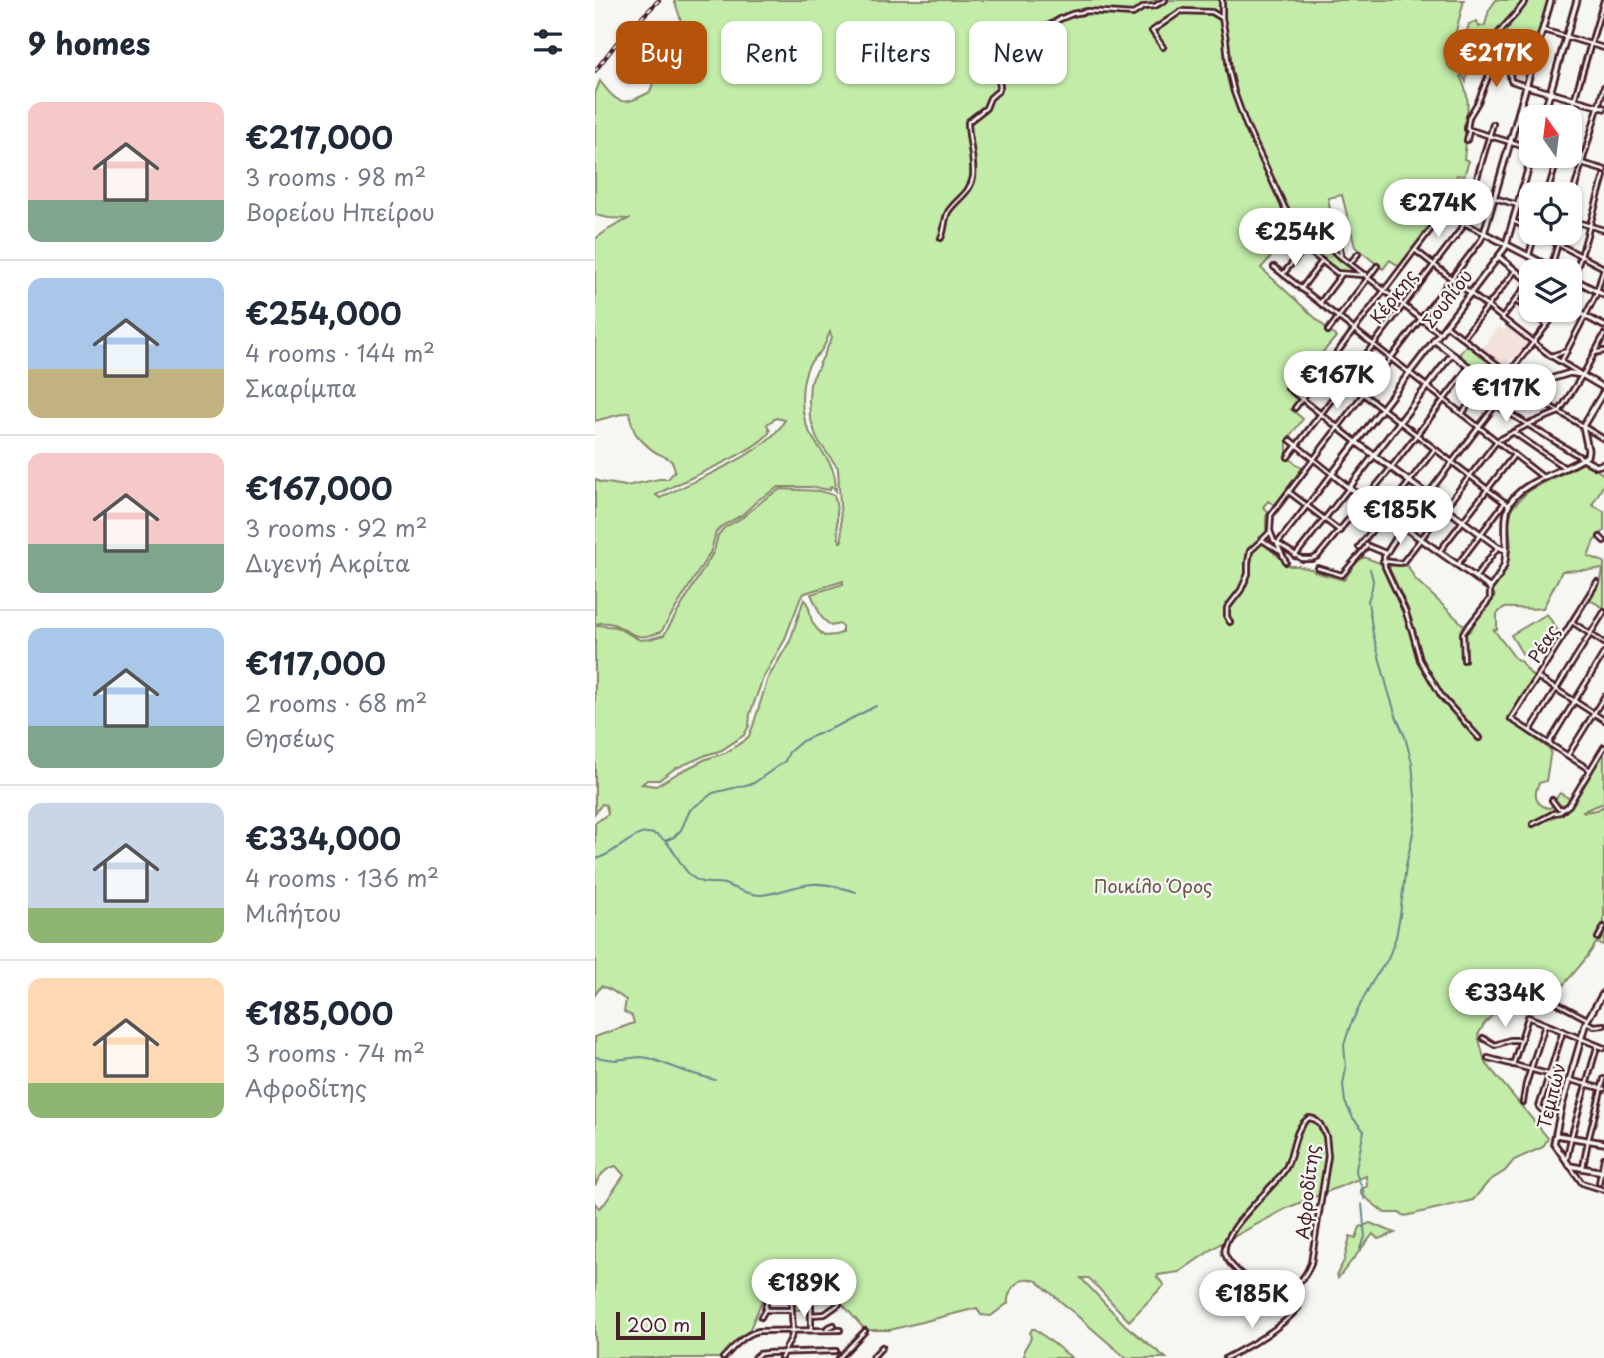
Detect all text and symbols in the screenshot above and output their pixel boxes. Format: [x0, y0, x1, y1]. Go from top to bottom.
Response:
text: 9 homes [28, 20, 150, 65]
chip: Buy [616, 21, 707, 84]
chip: Rent [721, 21, 822, 84]
chip: Filters [836, 21, 955, 84]
chip: New [969, 21, 1067, 84]
icon: filters [529, 23, 567, 61]
pin: €217K [1447, 29, 1545, 89]
text: €217K [1459, 34, 1533, 69]
north arrow [1519, 105, 1582, 168]
map controls [1519, 105, 1582, 322]
text: €217,000 [245, 114, 393, 159]
icon: home [84, 130, 168, 214]
text: 3 rooms · 98 m² [245, 159, 426, 194]
pin: €274K [1389, 180, 1487, 239]
button: locate [1519, 182, 1582, 245]
text: €274K [1399, 184, 1477, 219]
text: Βορείου Ηπείρου [245, 194, 435, 229]
pin: €254K [1246, 208, 1344, 268]
text: €254K [1255, 213, 1335, 248]
button: layers [1519, 259, 1582, 322]
street label: Κέρκης [1363, 263, 1423, 329]
street label: Σουλίου [1415, 263, 1478, 333]
text: €254,000 [245, 290, 402, 335]
icon: home [84, 306, 168, 390]
text: 4 rooms · 144 m² [245, 335, 435, 370]
pin: €167K [1288, 352, 1386, 411]
text: €167K [1300, 356, 1374, 391]
pin: €117K [1457, 364, 1555, 424]
text: €117K [1471, 369, 1541, 404]
text: Σκαρίμπα [245, 370, 357, 405]
text: €167,000 [245, 465, 393, 510]
icon: home [84, 481, 168, 565]
pin: €185K [1351, 486, 1449, 546]
text: €185K [1363, 491, 1437, 526]
text: 3 rooms · 92 m² [245, 510, 428, 545]
text: Διγενή Ακρίτα [245, 545, 410, 580]
street label: Ρέας [1520, 619, 1565, 668]
text: €117,000 [245, 640, 386, 685]
icon: home [84, 656, 168, 740]
text: 2 rooms · 68 m² [245, 685, 427, 720]
text: Θησέως [245, 720, 335, 755]
text: €334,000 [245, 815, 401, 860]
icon: home [84, 831, 168, 915]
text: 4 rooms · 136 m² [245, 860, 439, 895]
park label: Ποικίλο Όρος [1094, 872, 1212, 899]
text: Μιλήτου [245, 895, 341, 930]
pin: €334K [1456, 970, 1554, 1029]
text: €334K [1465, 974, 1545, 1009]
text: €185,000 [245, 990, 393, 1035]
icon: home [84, 1006, 168, 1090]
text: 3 rooms · 74 m² [245, 1035, 425, 1070]
street label: Τεμπών [1529, 1060, 1572, 1131]
text: Αφροδίτης [245, 1070, 367, 1105]
street label: Αφροδίτης [1288, 1143, 1325, 1241]
pin: €189K [755, 1260, 853, 1319]
text: €189K [768, 1264, 840, 1299]
pin: €185K [1203, 1270, 1301, 1330]
text: €185K [1215, 1275, 1289, 1310]
scale bar [616, 1309, 705, 1341]
text: 200 m [627, 1310, 690, 1338]

